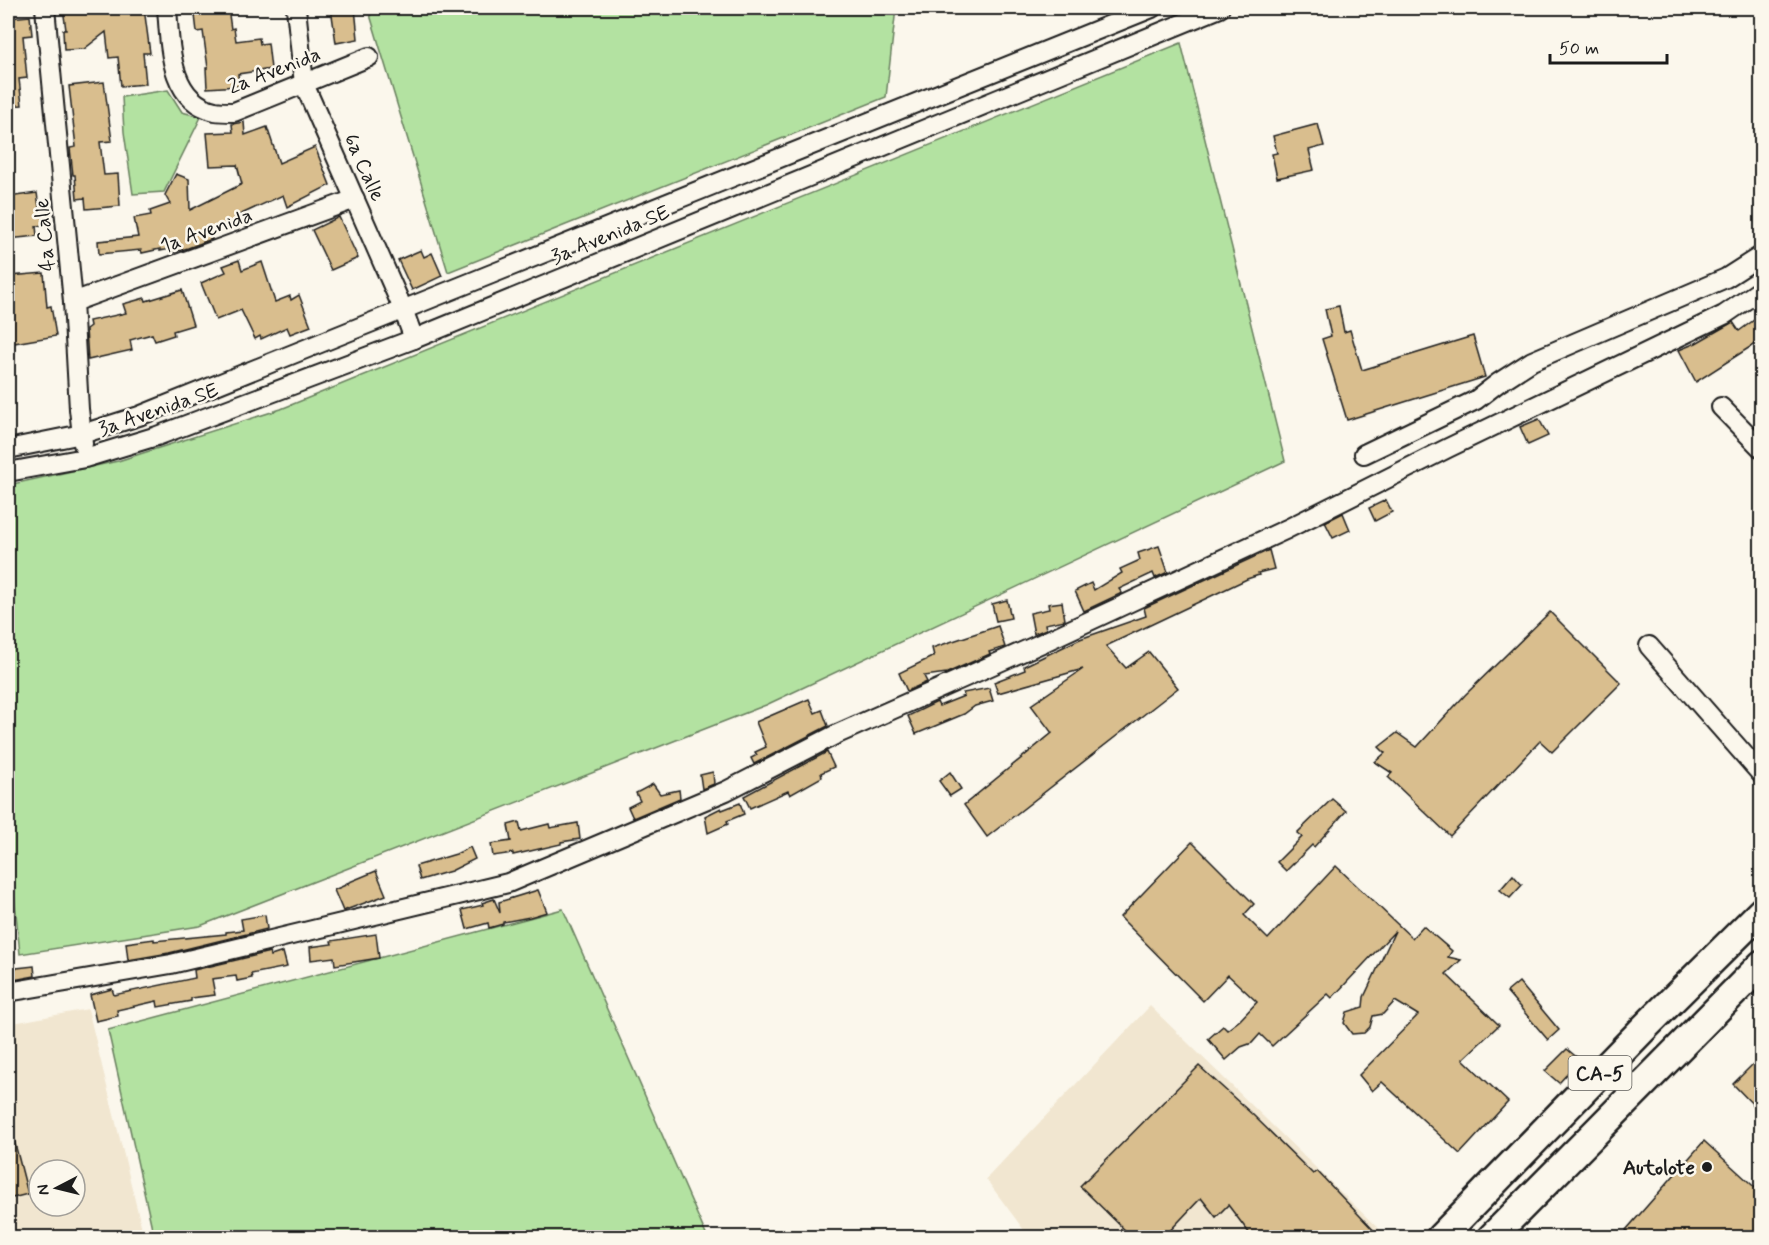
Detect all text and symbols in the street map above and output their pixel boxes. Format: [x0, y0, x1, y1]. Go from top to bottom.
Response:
scale bar [1550, 27, 1667, 65]
text: 50 m [1559, 37, 1599, 61]
street label: 2a Avenida [224, 40, 325, 101]
street label: 6a Calle [337, 129, 391, 206]
street label: 4a Calle [28, 197, 62, 273]
street label: 3a Avenida SE [547, 198, 674, 271]
street label: 1a Avenida [156, 201, 256, 261]
street label: 3a Avenida SE [94, 376, 222, 444]
road number: CA-5 [1568, 1056, 1632, 1090]
place label: Autolote [1623, 1154, 1695, 1182]
north arrow [27, 1158, 87, 1218]
marker: Autolote [1700, 1160, 1714, 1174]
text: N [33, 1183, 55, 1196]

